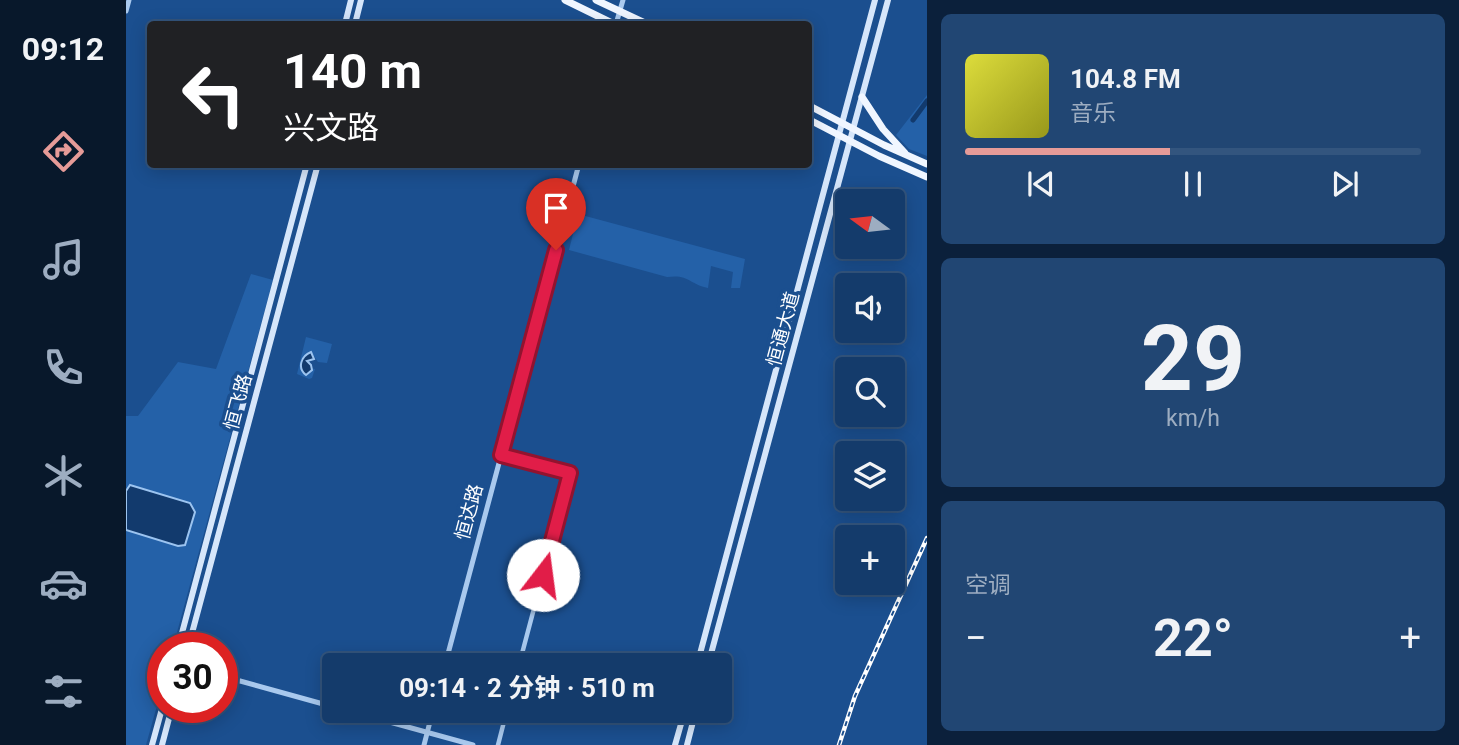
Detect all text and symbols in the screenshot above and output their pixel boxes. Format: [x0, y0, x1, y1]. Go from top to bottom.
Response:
text: 09:12 [22, 30, 104, 68]
text: 140 m [283, 43, 422, 100]
icon: left [168, 49, 259, 140]
text: 104.8 FM [1070, 64, 1181, 94]
text: 音乐 [1070, 100, 1116, 127]
text: 兴文路 [283, 109, 379, 147]
icon: directions [39, 127, 88, 176]
icon: previous [1022, 165, 1060, 203]
icon: pause [1174, 165, 1212, 203]
icon: next [1326, 165, 1364, 203]
pin [526, 178, 586, 250]
icon: arrive [537, 189, 575, 227]
north arrow [835, 189, 905, 259]
map controls [835, 189, 905, 595]
icon: music [39, 235, 88, 284]
button: sound [835, 273, 905, 343]
street label: 恒通大道 [762, 289, 804, 369]
text: 29 [1141, 306, 1245, 412]
icon: phone [39, 343, 88, 392]
button: search [835, 357, 905, 427]
street label: 恒飞路 [220, 371, 256, 433]
text: km/h [1166, 405, 1220, 432]
button: layers [835, 441, 905, 511]
icon: climate [39, 451, 88, 500]
street label: 恒达路 [451, 481, 487, 543]
button: + [835, 525, 905, 595]
position arrow [506, 538, 580, 612]
icon: car [39, 559, 88, 608]
text: 空调 [965, 572, 1011, 599]
text: 22° [1153, 608, 1233, 669]
text: − [965, 616, 987, 660]
text: + [1399, 616, 1421, 660]
speed limit sign: 30 [147, 632, 238, 723]
icon: filters [39, 667, 88, 716]
text: 09:14 · 2 分钟 · 510 m [399, 673, 655, 703]

